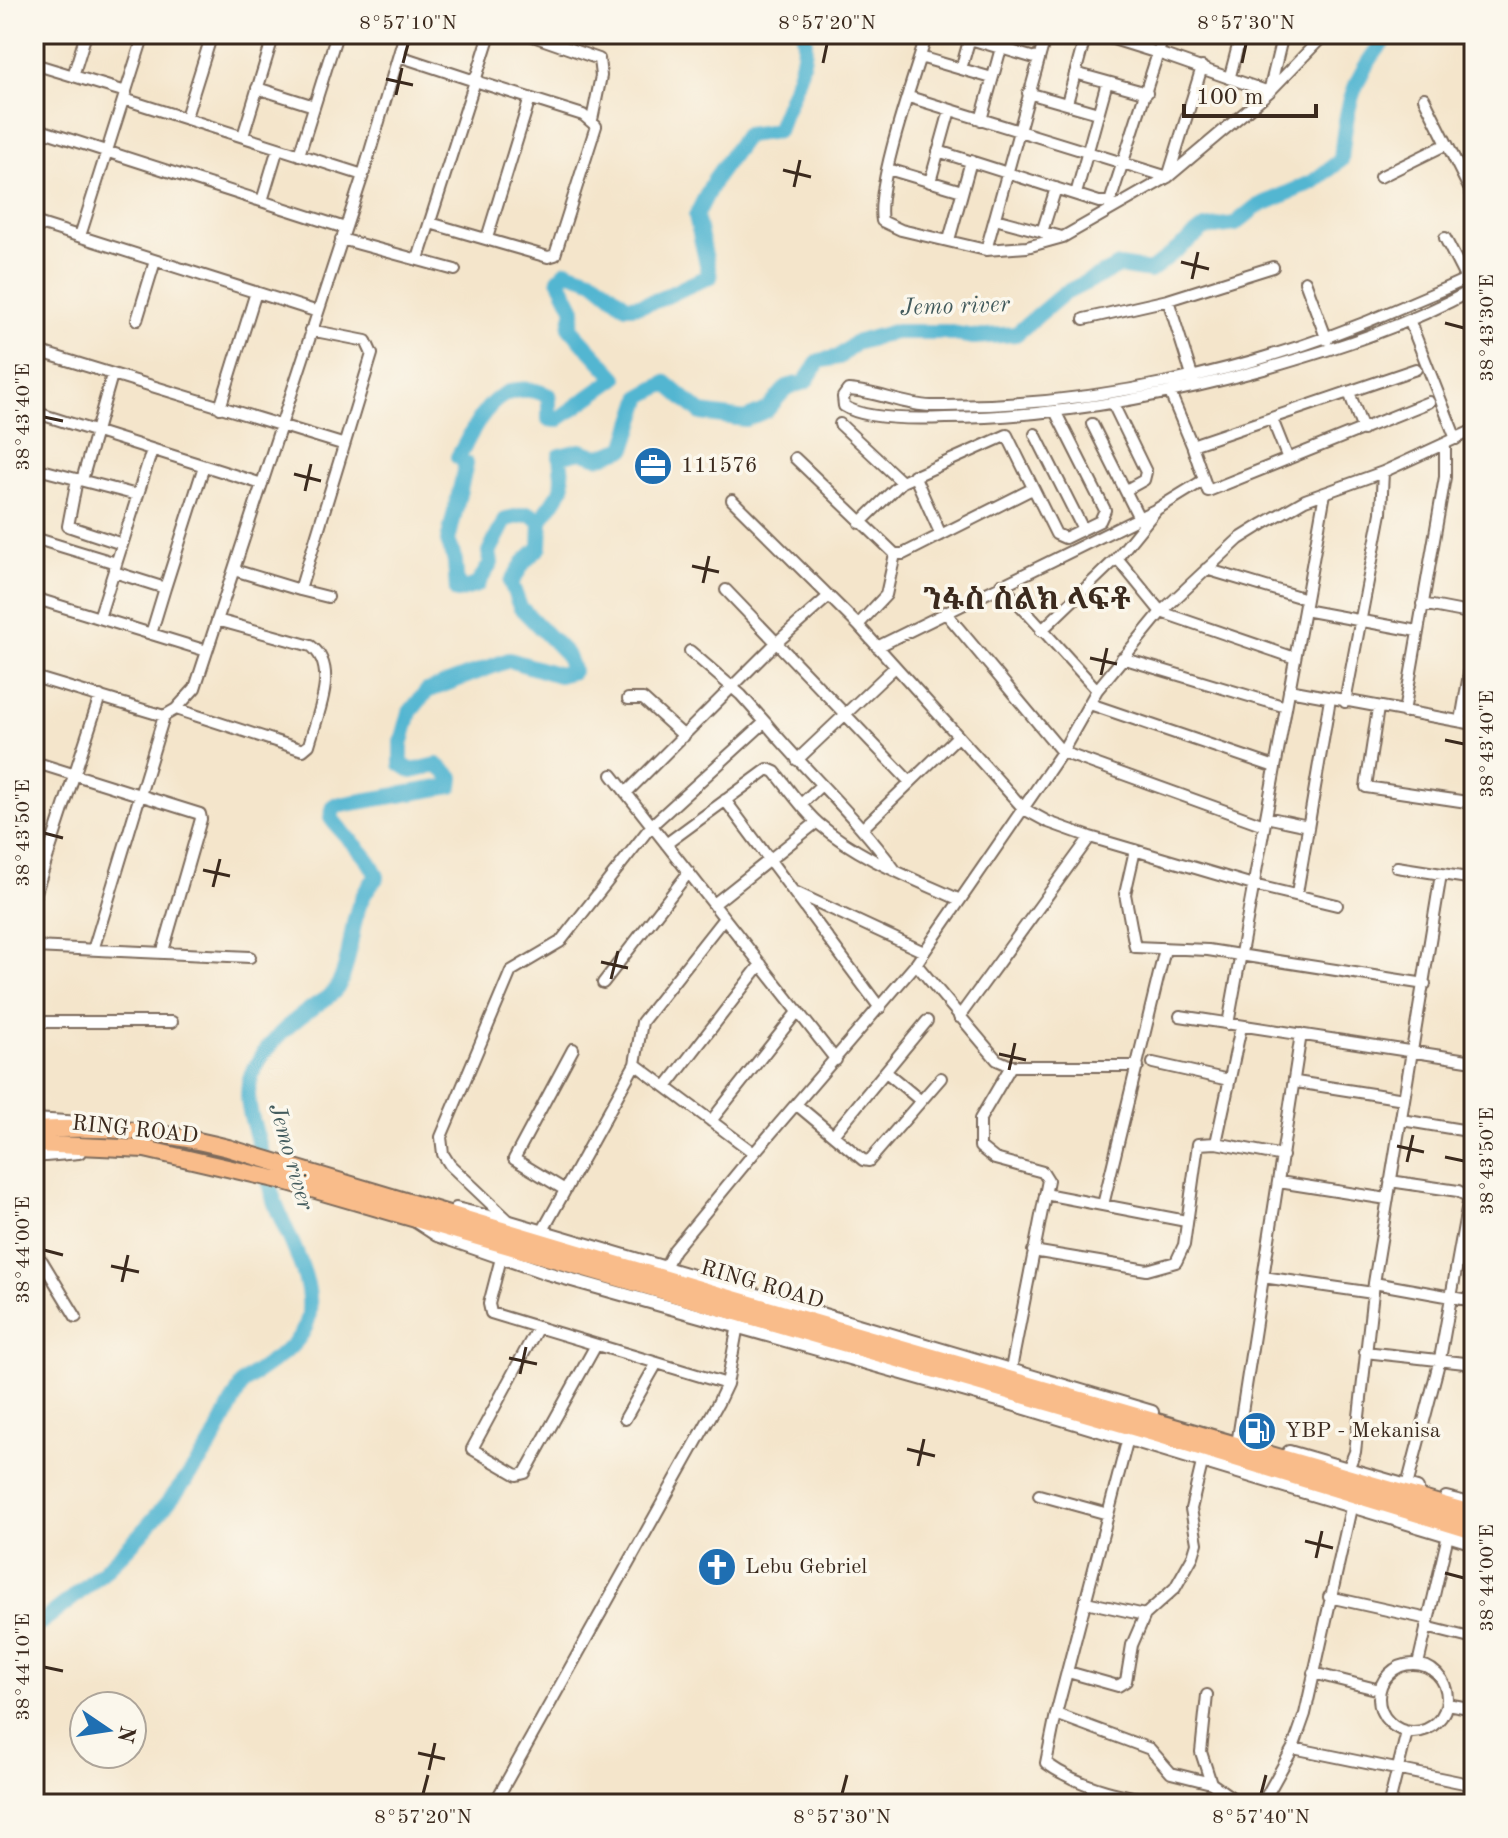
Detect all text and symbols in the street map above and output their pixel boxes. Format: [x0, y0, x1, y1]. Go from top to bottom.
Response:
text: 8°57'10"N [359, 14, 457, 34]
text: 8°57'20"N [778, 14, 876, 34]
text: 8°57'30"N [1197, 14, 1295, 34]
scale bar [1184, 68, 1316, 118]
text: 100 m [1196, 86, 1264, 110]
text: 38°43'30"E [1478, 274, 1498, 382]
water label: Jemo river [900, 293, 1011, 321]
text: 38°43'40"E [14, 363, 34, 471]
office icon: 111576 [632, 445, 674, 487]
place label: 111576 [681, 455, 758, 477]
district label: ንፋስ ስልክ ላፍቶ [923, 586, 1131, 616]
text: 38°43'40"E [1478, 690, 1498, 798]
text: 38°43'50"E [14, 779, 34, 887]
water label: Jemo river [263, 1101, 317, 1214]
text: 38°43'50"E [1478, 1107, 1498, 1215]
street label: RING ROAD [71, 1112, 199, 1148]
text: 38°44'00"E [14, 1196, 34, 1304]
street label: RING ROAD [698, 1257, 826, 1313]
fuel station icon: YBP - Mekanisa [1236, 1410, 1278, 1452]
place label: YBP - Mekanisa [1285, 1420, 1441, 1442]
text: 38°44'00"E [1478, 1524, 1498, 1632]
church icon: Lebu Gebriel [696, 1546, 738, 1588]
place label: Lebu Gebriel [745, 1556, 867, 1578]
text: 38°44'10"E [14, 1613, 34, 1721]
north arrow [68, 1690, 148, 1770]
text: N [113, 1723, 138, 1745]
text: 8°57'20"N [374, 1808, 472, 1828]
text: 8°57'30"N [793, 1808, 891, 1828]
text: 8°57'40"N [1212, 1808, 1310, 1828]

